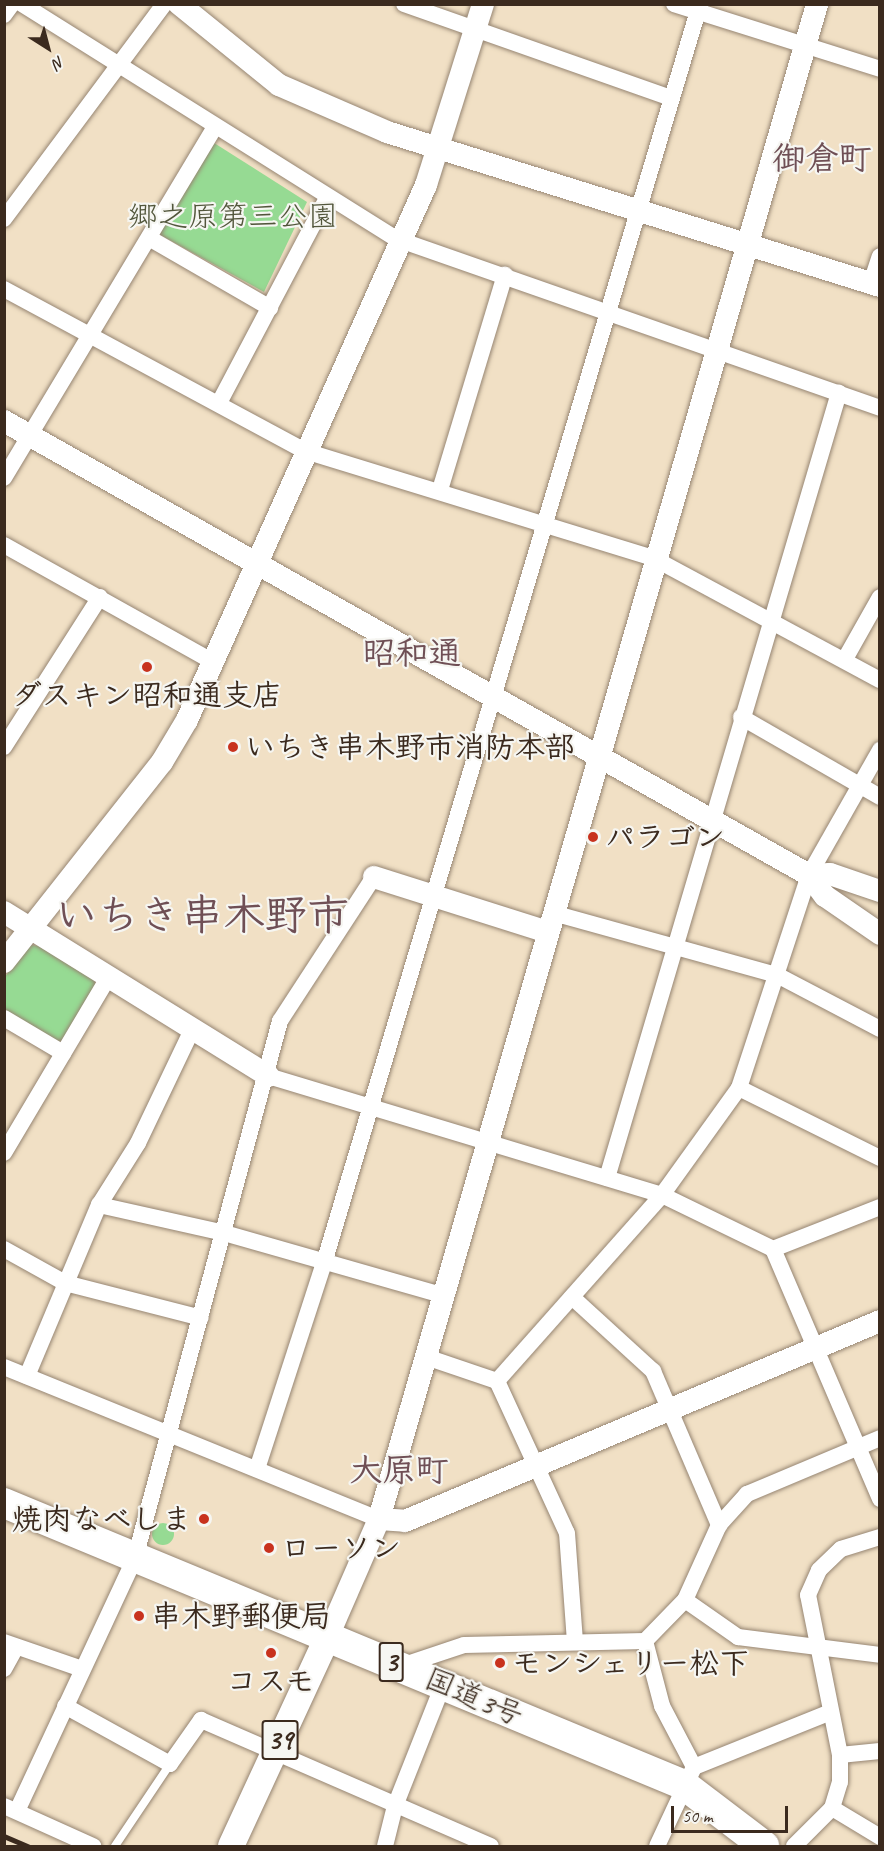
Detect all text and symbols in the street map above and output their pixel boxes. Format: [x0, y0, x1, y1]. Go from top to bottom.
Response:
north arrow [18, 18, 78, 78]
text: N [49, 52, 68, 74]
district label: 御倉町 [773, 139, 871, 179]
park label: 郷之原第三公園 [128, 198, 338, 234]
district label: 昭和通 [363, 634, 461, 674]
marker: ダスキン昭和通支店 [140, 660, 154, 674]
place label: ダスキン昭和通支店 [12, 677, 282, 713]
place label: いちき串木野市消防本部 [245, 729, 575, 765]
marker: いちき串木野市消防本部 [226, 740, 240, 754]
place label: パラゴン [605, 819, 725, 855]
marker: パラゴン [586, 830, 600, 844]
district label: いちき串木野市 [55, 891, 349, 941]
district label: 大原町 [350, 1451, 448, 1491]
place label: 焼肉なべしま [12, 1501, 192, 1537]
marker: 焼肉なべしま [197, 1512, 211, 1526]
place label: ローソン [281, 1530, 401, 1566]
marker: ローソン [262, 1541, 276, 1555]
place label: 串木野郵便局 [151, 1598, 331, 1634]
marker: 串木野郵便局 [132, 1609, 146, 1623]
road number: 3 [378, 1637, 404, 1687]
place label: モンシェリー松下 [512, 1645, 752, 1681]
marker: コスモ [264, 1646, 278, 1660]
marker: モンシェリー松下 [493, 1656, 507, 1670]
street label: 国道3号 [419, 1660, 529, 1734]
place label: コスモ [226, 1663, 316, 1699]
road number: 39 [260, 1715, 300, 1765]
scale bar [674, 1794, 791, 1832]
text: 50 m [682, 1805, 713, 1827]

